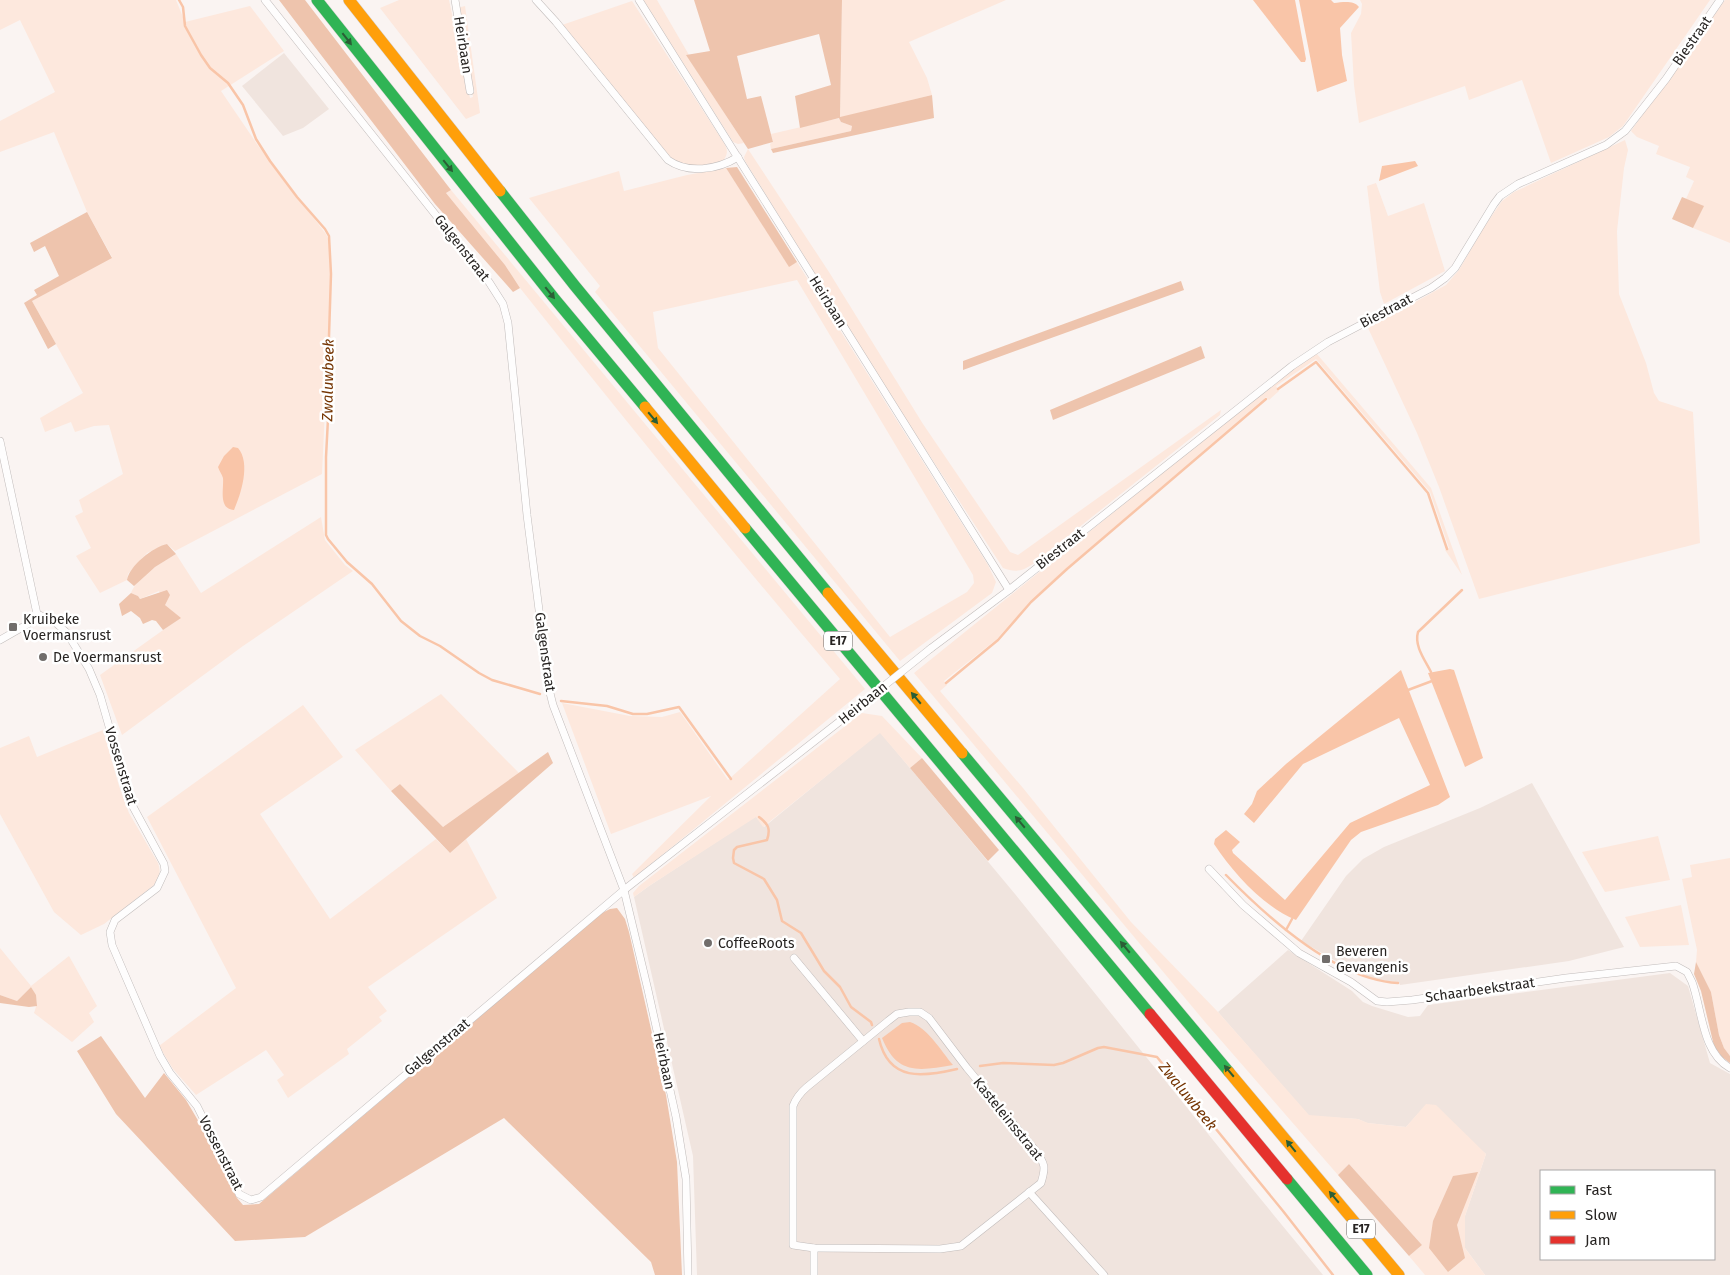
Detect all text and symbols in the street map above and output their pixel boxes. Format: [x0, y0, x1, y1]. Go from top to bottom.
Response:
street label: Biestraat [1669, 12, 1716, 69]
street label: Heirbaan [450, 15, 476, 75]
one-way arrow [341, 32, 352, 45]
one-way arrow [443, 159, 454, 172]
street label: Galgenstraat [431, 211, 494, 286]
street label: Heirbaan [805, 273, 851, 331]
one-way arrow [544, 286, 555, 299]
street label: Biestraat [1357, 290, 1416, 332]
water label: Zwaluwbeek [318, 338, 338, 423]
one-way arrow [647, 412, 658, 424]
street label: Biestraat [1032, 524, 1088, 573]
place label: Kruibeke Voermansrust [23, 611, 112, 644]
street label: Galgenstraat [531, 611, 559, 694]
marker: Kruibeke Voermansrust [7, 621, 19, 633]
road number: E17 [824, 631, 852, 650]
place label: De Voermansrust [53, 649, 162, 666]
marker: De Voermansrust [37, 651, 49, 663]
street label: Heirbaan [835, 678, 891, 728]
one-way arrow [910, 691, 921, 704]
street label: Vossenstraat [101, 725, 141, 808]
one-way arrow [1015, 816, 1026, 829]
place label: CoffeeRoots [718, 935, 795, 952]
marker: CoffeeRoots [702, 937, 714, 949]
one-way arrow [1119, 940, 1130, 953]
place label: Beveren Gevangenis [1336, 943, 1409, 976]
marker: Beveren Gevangenis [1320, 953, 1332, 965]
street label: Schaarbeekstraat [1424, 974, 1537, 1006]
street label: Galgenstraat [401, 1014, 474, 1079]
street label: Heirbaan [650, 1031, 678, 1091]
water label: Zwaluwbeek [1154, 1057, 1221, 1134]
one-way arrow [1224, 1065, 1235, 1078]
street label: Kasteleinsstraat [969, 1074, 1047, 1165]
street label: Vossenstraat [195, 1113, 247, 1194]
one-way arrow [1286, 1140, 1297, 1153]
legend [1540, 1170, 1715, 1260]
text: Fast [1585, 1181, 1612, 1199]
one-way arrow [1328, 1192, 1340, 1204]
text: Slow [1585, 1206, 1617, 1224]
road number: E17 [1347, 1220, 1375, 1238]
text: Jam [1585, 1231, 1611, 1249]

